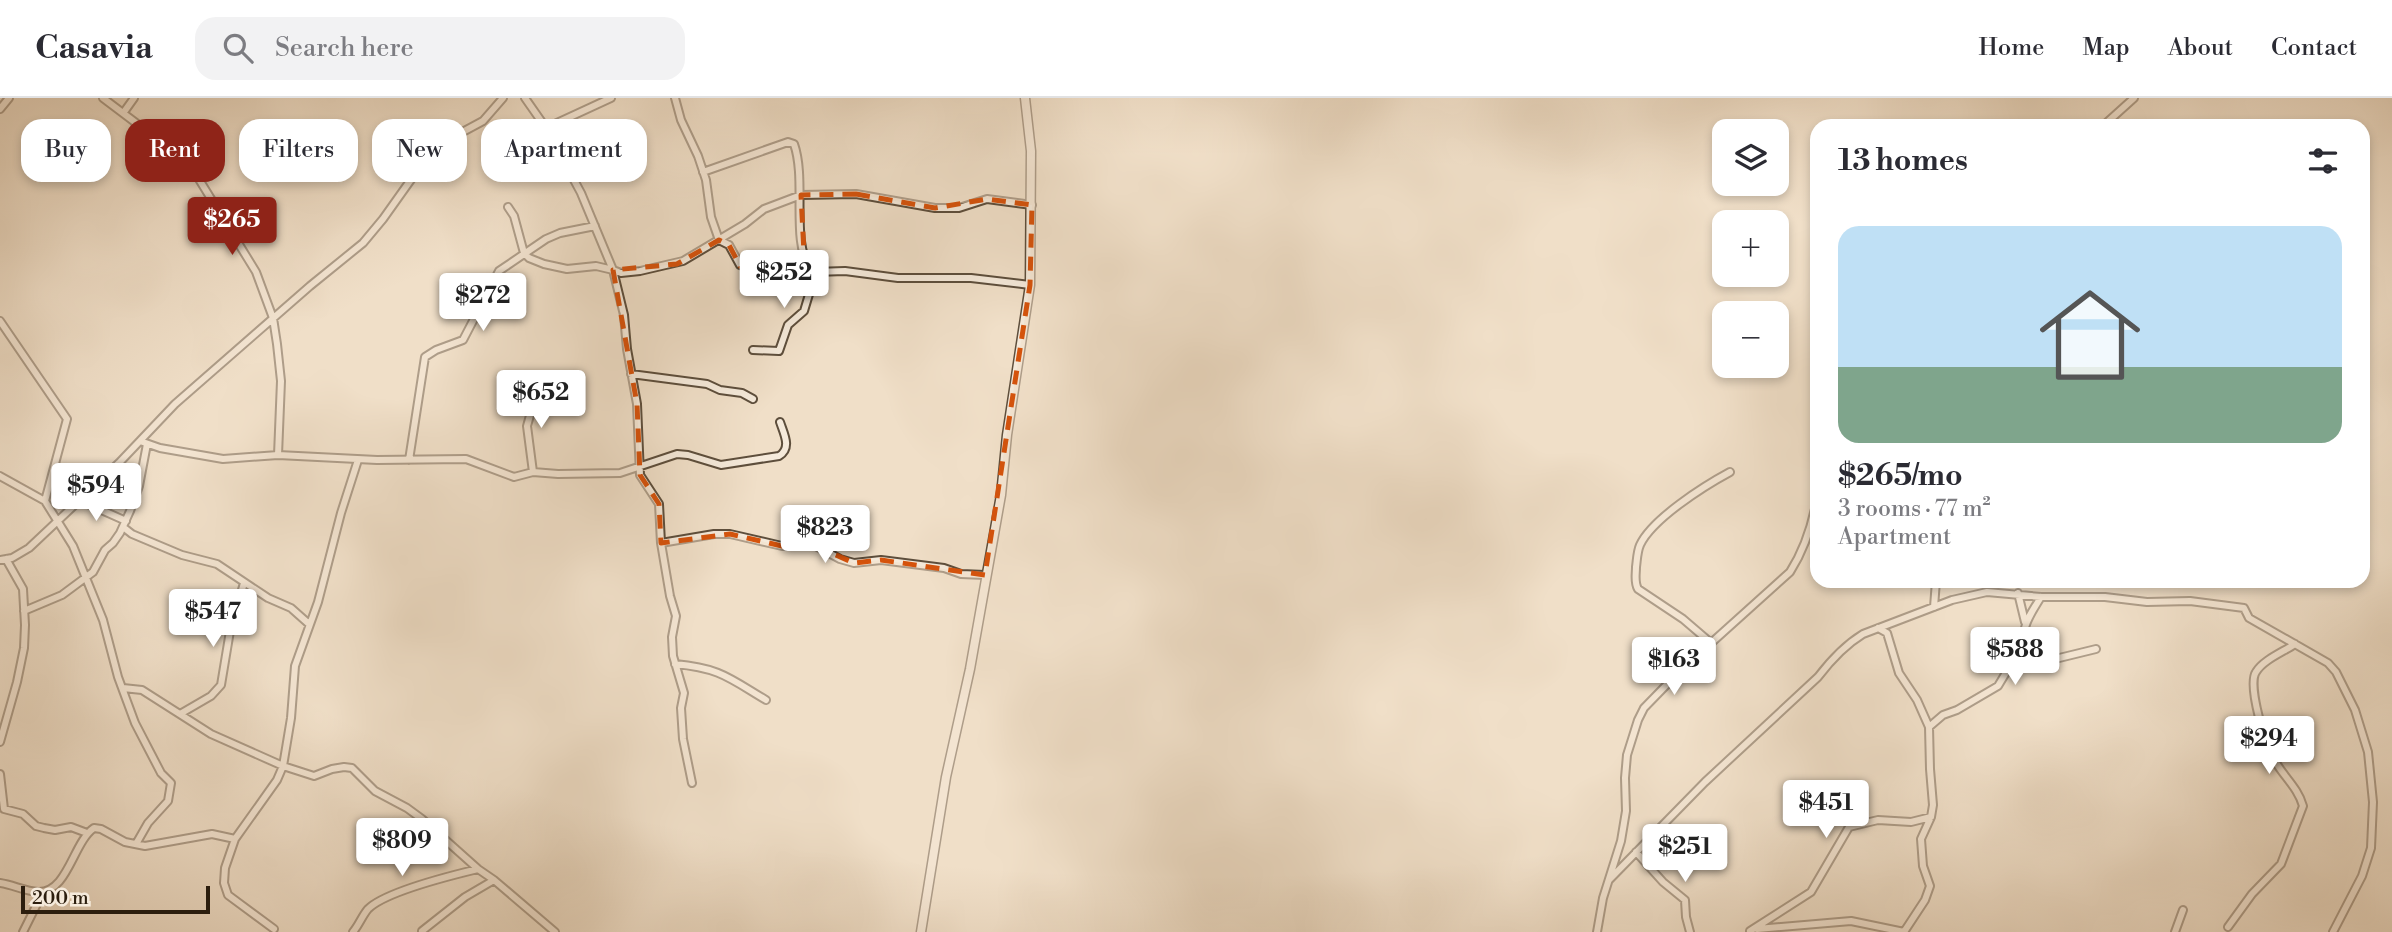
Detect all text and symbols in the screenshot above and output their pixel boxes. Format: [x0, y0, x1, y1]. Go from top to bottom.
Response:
search box [195, 17, 685, 80]
text: Casavia [35, 28, 153, 69]
icon: search [219, 29, 257, 67]
text: Search here [275, 32, 414, 64]
text: Home [1979, 33, 2044, 63]
text: Map [2082, 33, 2130, 63]
text: About [2168, 33, 2233, 63]
text: Contact [2271, 33, 2357, 63]
chip: Buy [21, 119, 111, 182]
chip: Rent [125, 119, 225, 182]
chip: Filters [239, 119, 358, 182]
chip: New [372, 119, 467, 182]
chip: Apartment [481, 119, 647, 182]
map controls [1712, 119, 1789, 378]
button: layers [1712, 119, 1789, 196]
text: 13 homes [1838, 142, 1968, 180]
icon: filters [2304, 142, 2342, 180]
pin: $265 [191, 198, 273, 257]
text: $265 [204, 206, 260, 234]
button: + [1712, 210, 1789, 287]
pin: $252 [743, 250, 825, 310]
text: $252 [756, 259, 812, 287]
icon: home [2027, 272, 2153, 398]
pin: $272 [442, 274, 524, 333]
text: $272 [455, 282, 511, 310]
button: − [1712, 301, 1789, 378]
pin: $652 [500, 370, 582, 430]
text: $652 [513, 379, 569, 407]
text: $265/mo [1838, 457, 1963, 495]
pin: $594 [55, 464, 137, 523]
text: $594 [67, 472, 125, 500]
text: 3 rooms · 77 m² [1838, 495, 1991, 523]
pin: $823 [784, 505, 866, 565]
text: $823 [797, 514, 853, 542]
text: Apartment [1838, 523, 1951, 551]
pin: $547 [172, 589, 254, 649]
text: $547 [185, 598, 241, 626]
pin: $588 [1974, 628, 2056, 687]
text: $588 [1986, 636, 2044, 664]
pin: $163 [1633, 638, 1715, 697]
text: $163 [1648, 646, 1700, 674]
pin: $294 [2228, 716, 2310, 776]
text: $294 [2240, 725, 2298, 753]
pin: $451 [1785, 780, 1867, 840]
text: $451 [1799, 789, 1853, 817]
pin: $809 [361, 818, 443, 878]
pin: $251 [1644, 824, 1726, 884]
text: $809 [372, 827, 432, 855]
text: $251 [1658, 833, 1712, 861]
scale bar [21, 883, 210, 915]
text: 200 m [32, 886, 89, 910]

